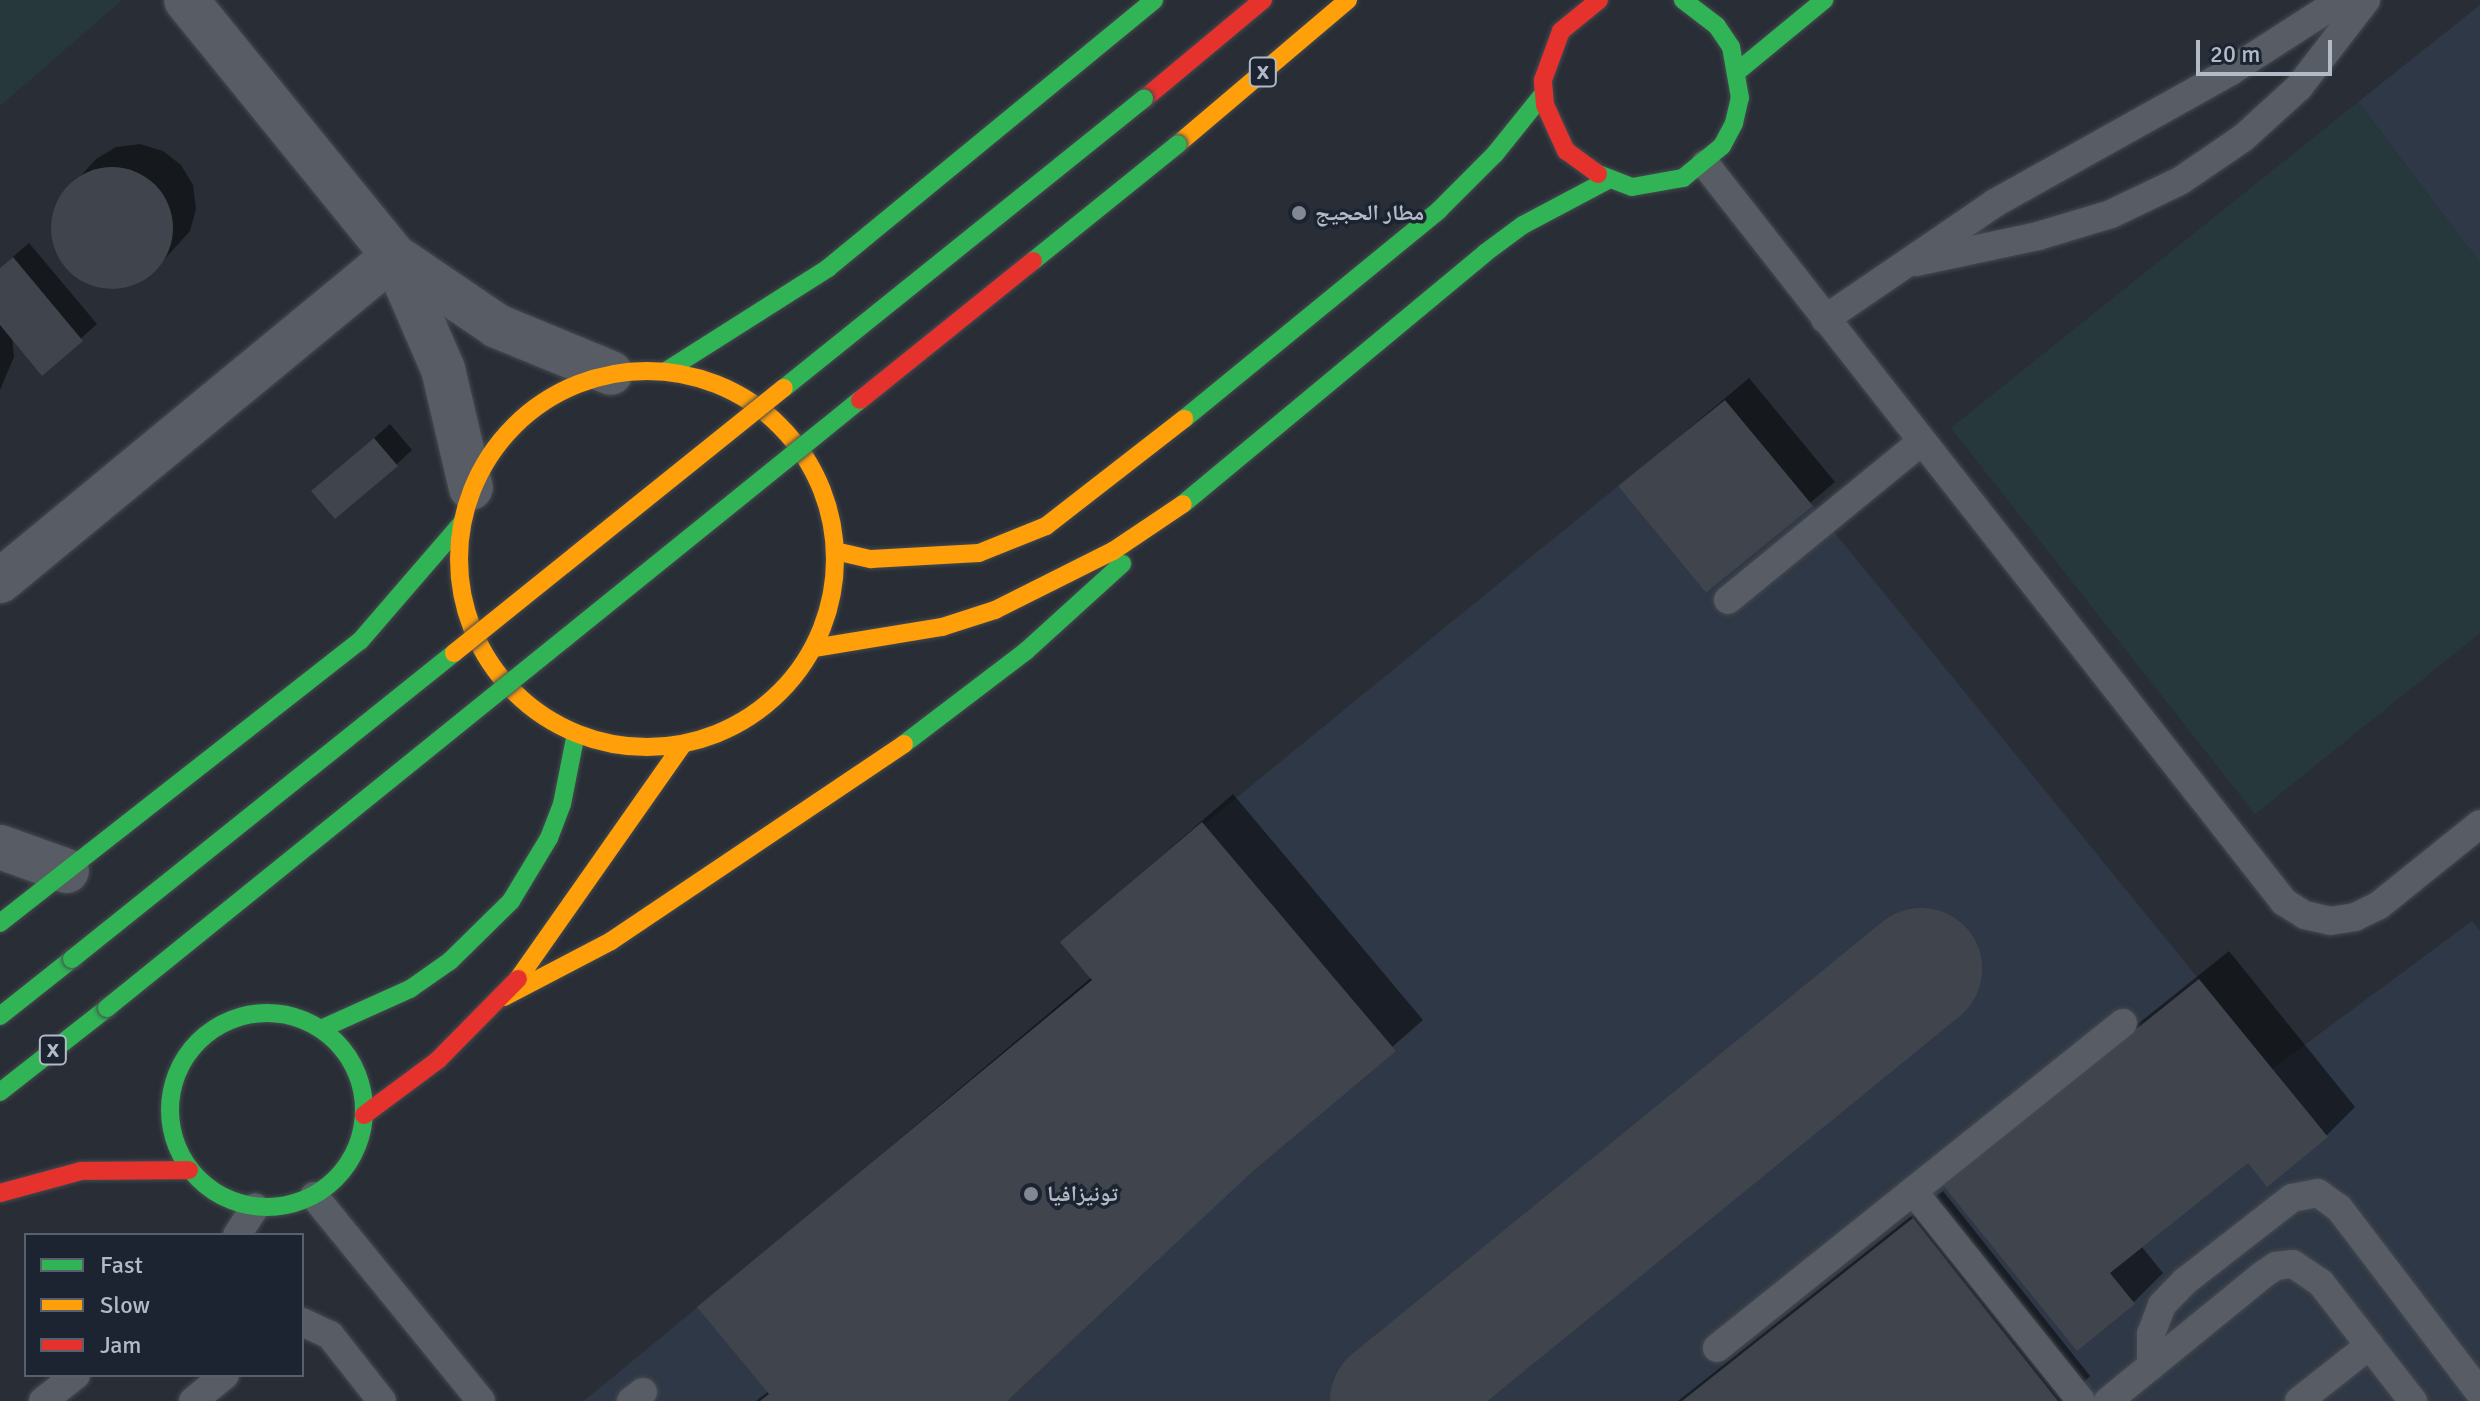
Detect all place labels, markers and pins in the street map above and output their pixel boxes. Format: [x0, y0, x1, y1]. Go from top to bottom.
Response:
place label: مطار الحجيج [1315, 200, 1424, 226]
marker: مطار الحجيج [1290, 204, 1308, 222]
place label: تونيزافيا [1047, 1181, 1118, 1207]
marker: تونيزافيا [1022, 1185, 1040, 1203]

